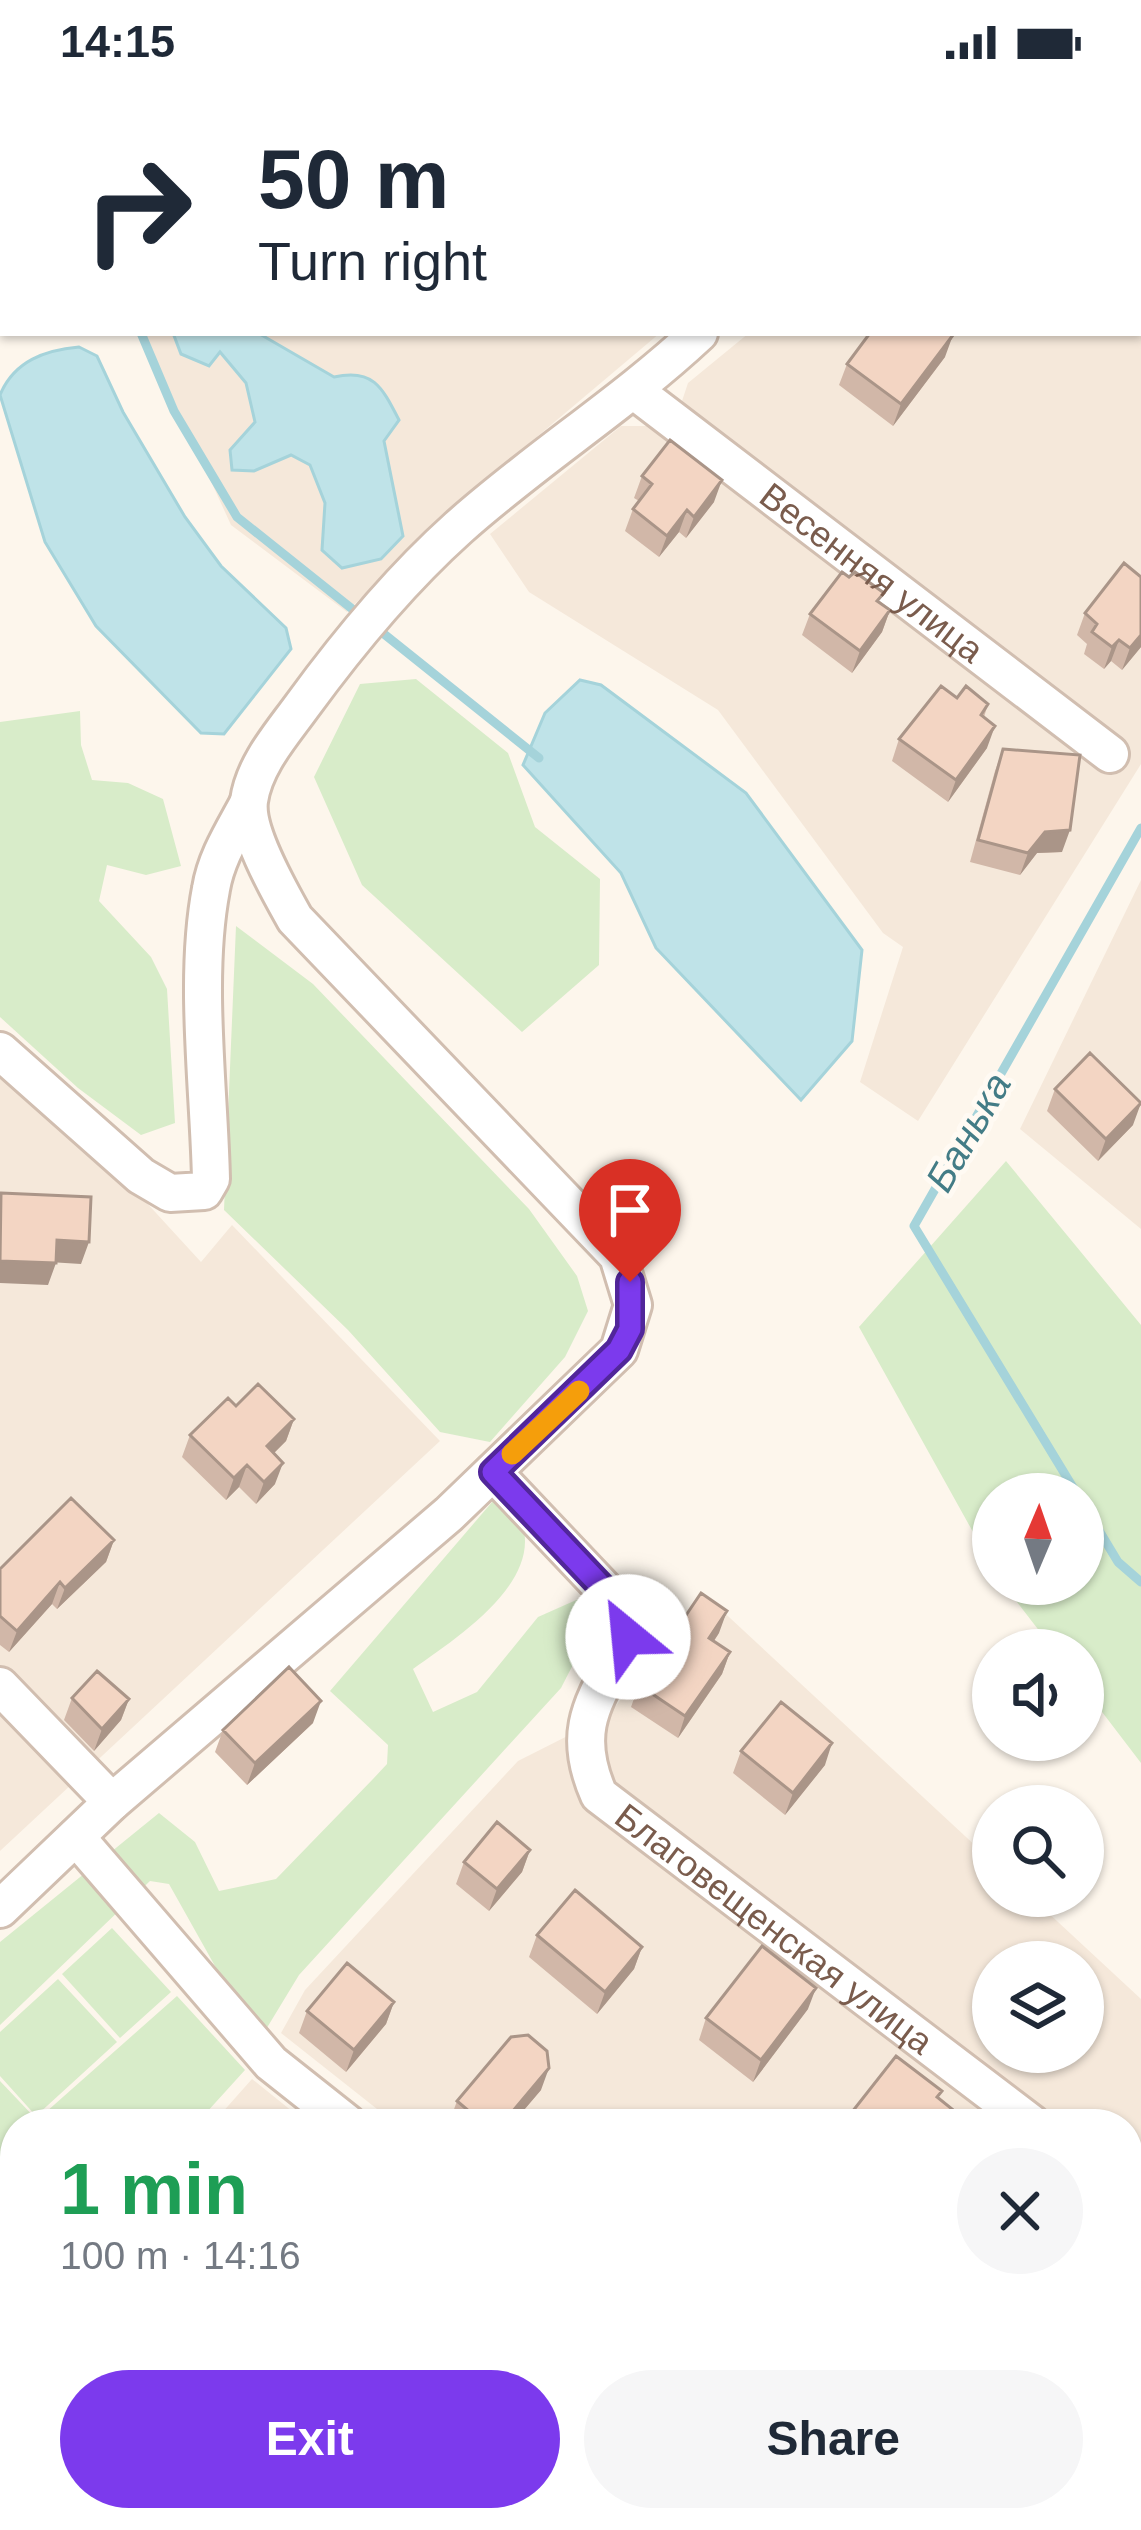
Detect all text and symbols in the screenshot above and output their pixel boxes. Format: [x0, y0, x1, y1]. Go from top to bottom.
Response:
text: 14:15 [60, 16, 175, 67]
icon: right [60, 132, 216, 288]
text: 50 m [258, 132, 449, 226]
text: Turn right [258, 231, 487, 291]
street label: Весенняя улица [752, 474, 992, 671]
water label: Банька [917, 1065, 1019, 1199]
pin [579, 1159, 681, 1282]
icon: arrive [597, 1177, 663, 1243]
north arrow [972, 1473, 1104, 1605]
map controls [972, 1473, 1104, 2073]
position arrow [565, 1574, 691, 1700]
button: sound [972, 1629, 1104, 1761]
button: search [972, 1785, 1104, 1917]
street label: Благовещенская улица [608, 1795, 942, 2063]
button: layers [972, 1941, 1104, 2073]
button: close [957, 2148, 1083, 2274]
text: 1 min [60, 2149, 248, 2229]
text: 100 m · 14:16 [60, 2234, 301, 2277]
button: Exit [60, 2370, 560, 2508]
button: Share [584, 2370, 1083, 2508]

